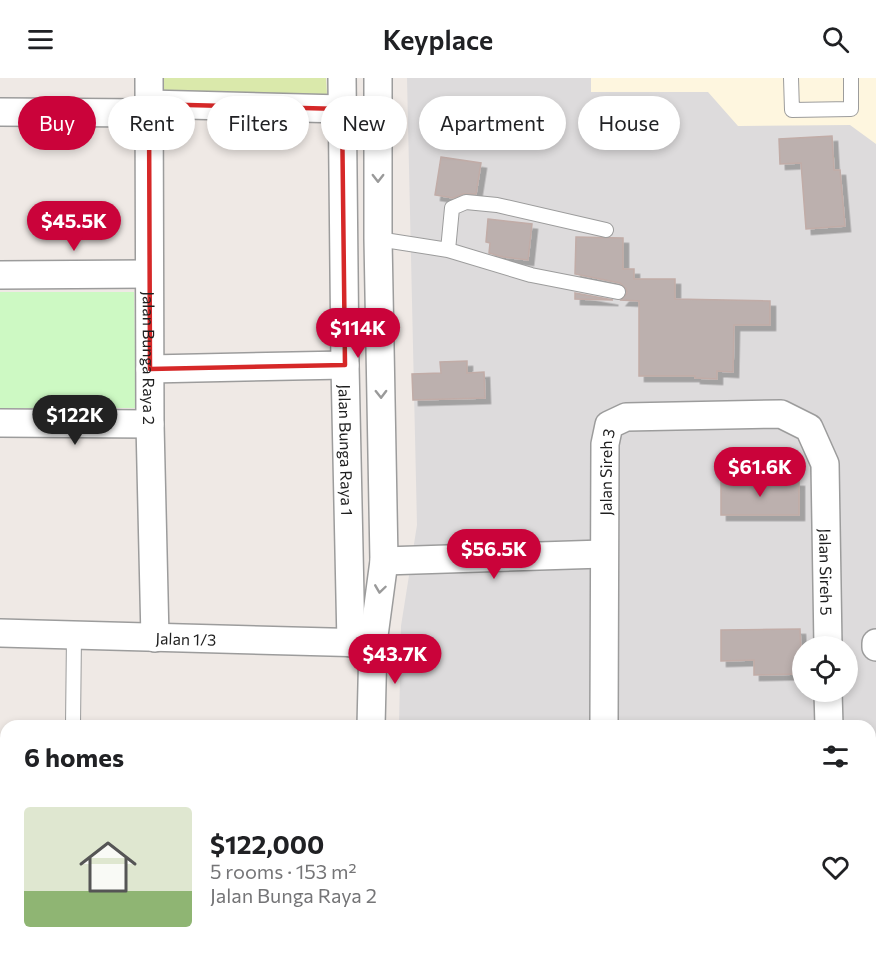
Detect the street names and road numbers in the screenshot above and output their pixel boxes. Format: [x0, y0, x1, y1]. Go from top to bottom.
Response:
street label: Jalan Bunga Raya 2 [140, 291, 160, 425]
street label: Jalan Bunga Raya 1 [336, 384, 358, 516]
street label: Jalan Sireh 3 [595, 427, 618, 516]
street label: Jalan Sireh 5 [817, 528, 837, 616]
street label: Jalan 1/3 [155, 628, 217, 648]

